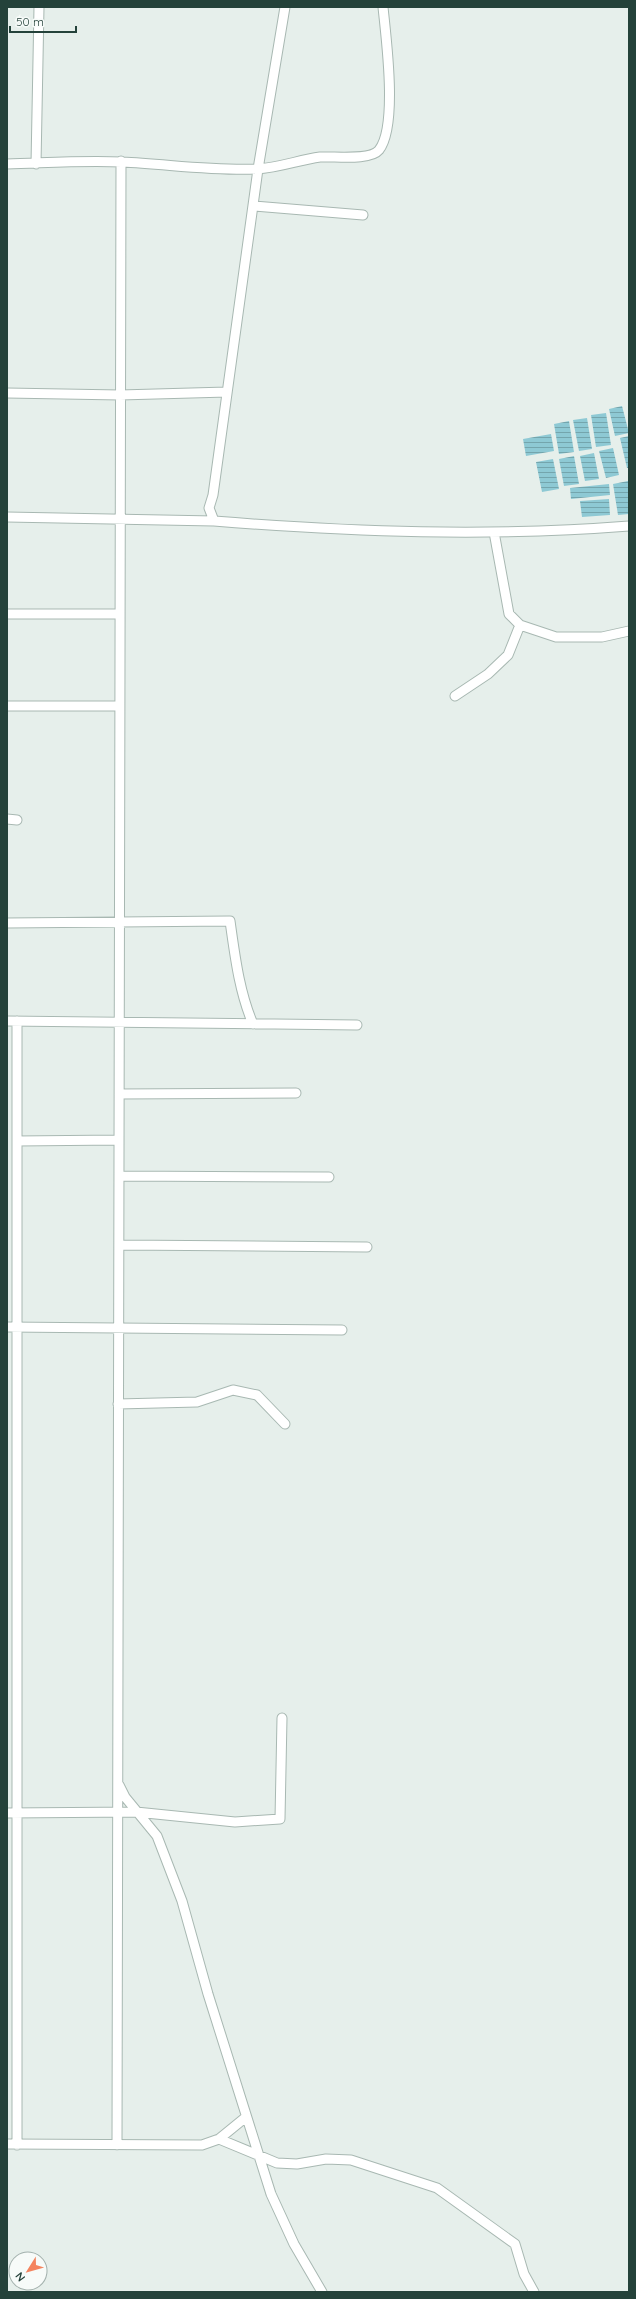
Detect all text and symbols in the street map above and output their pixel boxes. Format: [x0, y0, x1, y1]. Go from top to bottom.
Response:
scale bar [10, 8, 76, 34]
text: 50 m [16, 14, 44, 29]
north arrow [8, 2251, 48, 2291]
text: N [12, 2270, 28, 2284]

